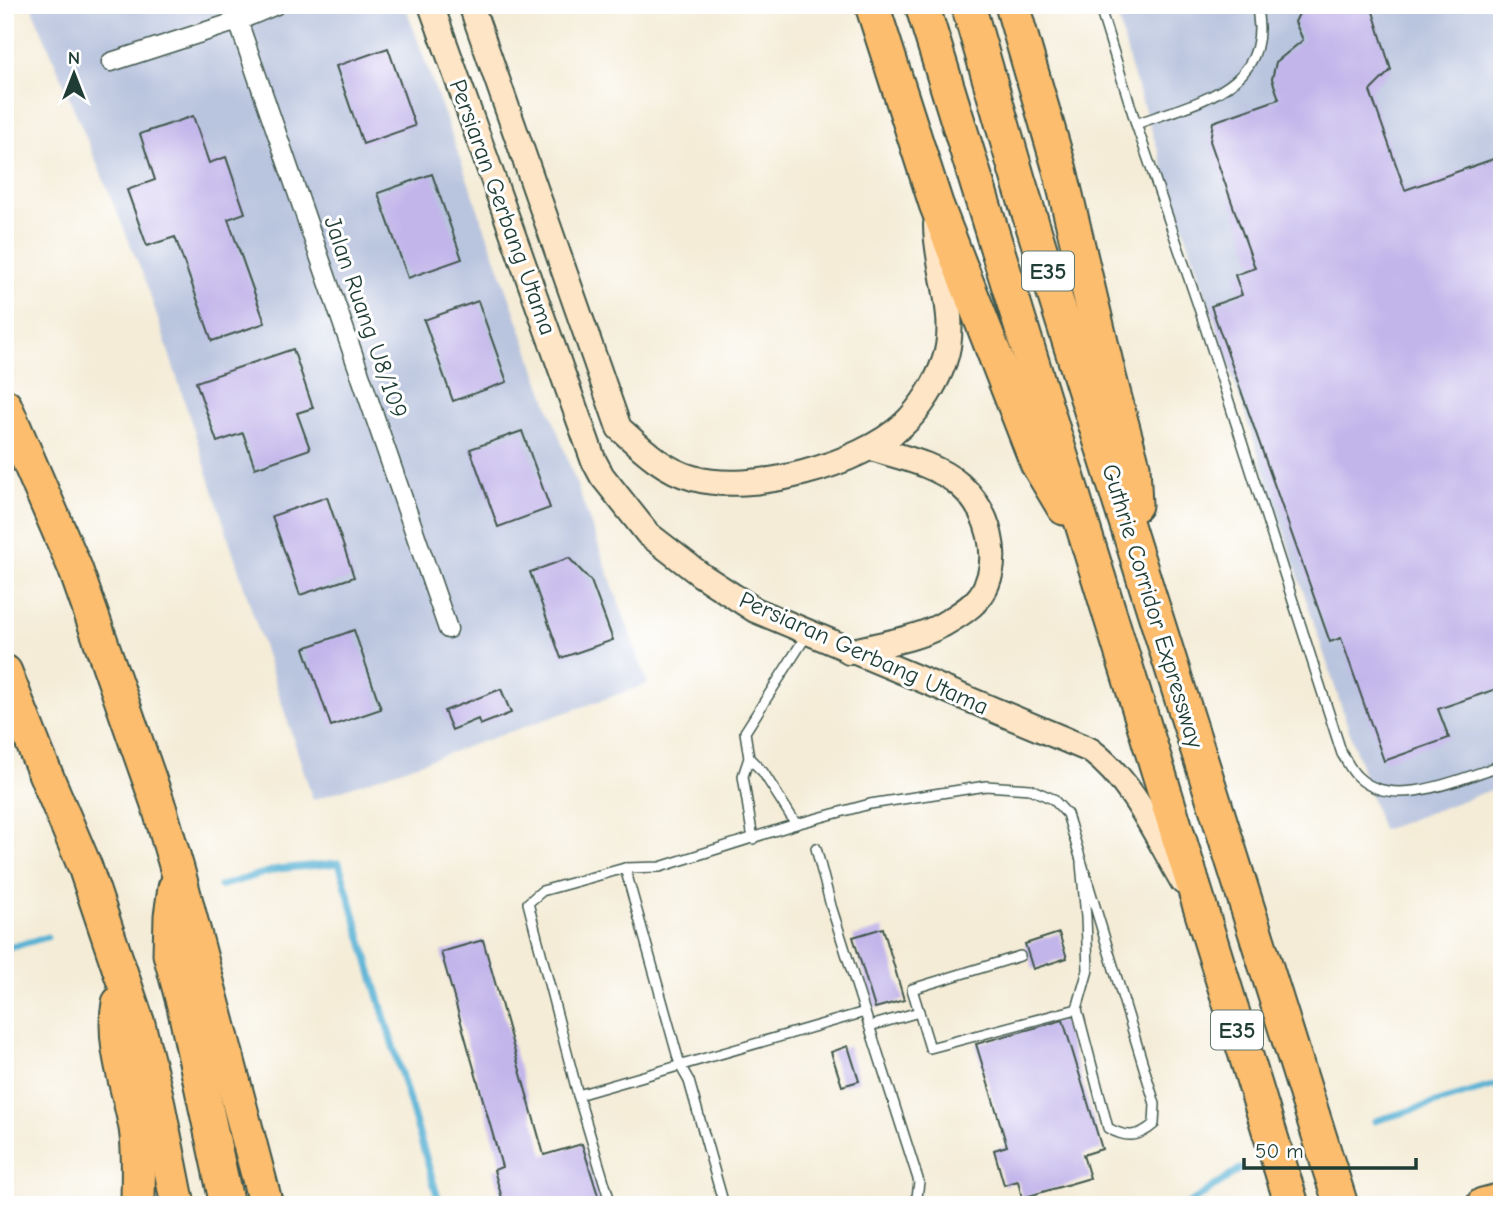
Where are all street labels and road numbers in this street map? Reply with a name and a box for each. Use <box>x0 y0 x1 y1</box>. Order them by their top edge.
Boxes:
street label: Persiaran Gerbang Utama <box>444 75 562 339</box>
street label: Jalan Ruang U8/109 <box>318 212 414 422</box>
road number: E35 <box>1022 252 1074 290</box>
street label: Guthrie Corridor Expressway <box>1096 460 1210 752</box>
street label: Persiaran Gerbang Utama <box>735 585 993 721</box>
road number: E35 <box>1211 1010 1263 1050</box>

